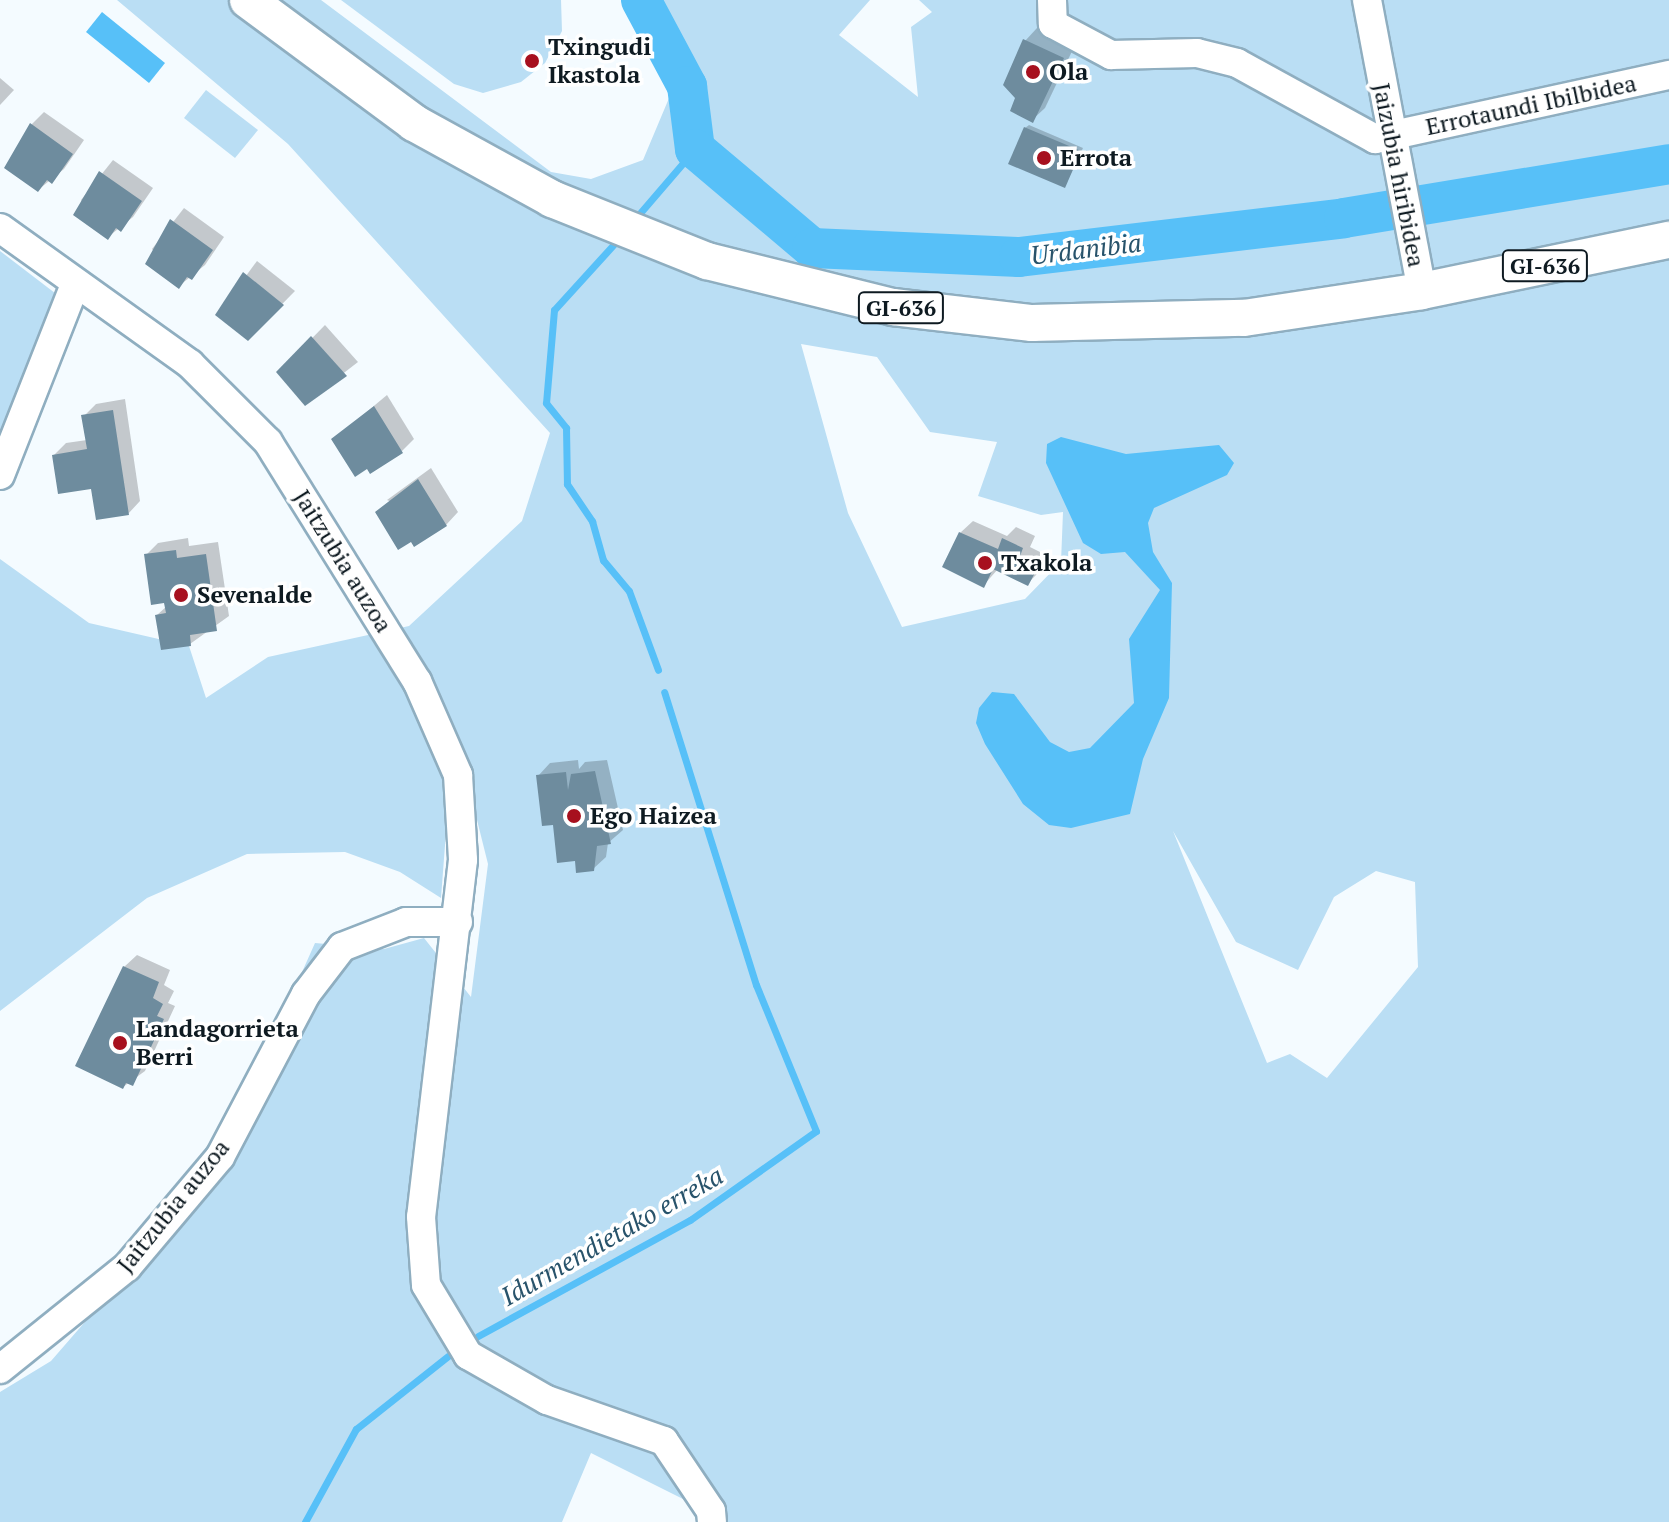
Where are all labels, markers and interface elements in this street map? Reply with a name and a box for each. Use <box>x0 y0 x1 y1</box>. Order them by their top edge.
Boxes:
place label: Txingudi Ikastola <box>548 33 651 89</box>
marker: Txingudi Ikastola <box>523 52 541 70</box>
place label: Ola <box>1049 58 1088 86</box>
marker: Ola <box>1024 63 1042 81</box>
street label: Errotaundi Ibilbidea <box>1423 69 1639 141</box>
street label: Jaizubia hiribidea <box>1367 81 1431 269</box>
place label: Errota <box>1060 144 1132 172</box>
marker: Errota <box>1035 149 1053 167</box>
water label: Urdanibia <box>1029 227 1143 271</box>
road number: GI-636 <box>1501 248 1589 284</box>
road number: GI-636 <box>857 290 945 326</box>
street label: Jaitzubia auzoa <box>288 484 398 638</box>
place label: Txakola <box>1001 549 1092 577</box>
marker: Txakola <box>976 554 994 572</box>
place label: Sevenalde <box>197 581 312 609</box>
marker: Sevenalde <box>172 586 190 604</box>
place label: Ego Haizea <box>590 802 717 830</box>
marker: Ego Haizea <box>565 807 583 825</box>
place label: Landagorrieta Berri <box>136 1015 299 1071</box>
marker: Landagorrieta Berri <box>111 1034 129 1052</box>
street label: Jaitzubia auzoa <box>111 1134 235 1278</box>
water label: Idurmendietako erreka <box>496 1160 728 1312</box>

